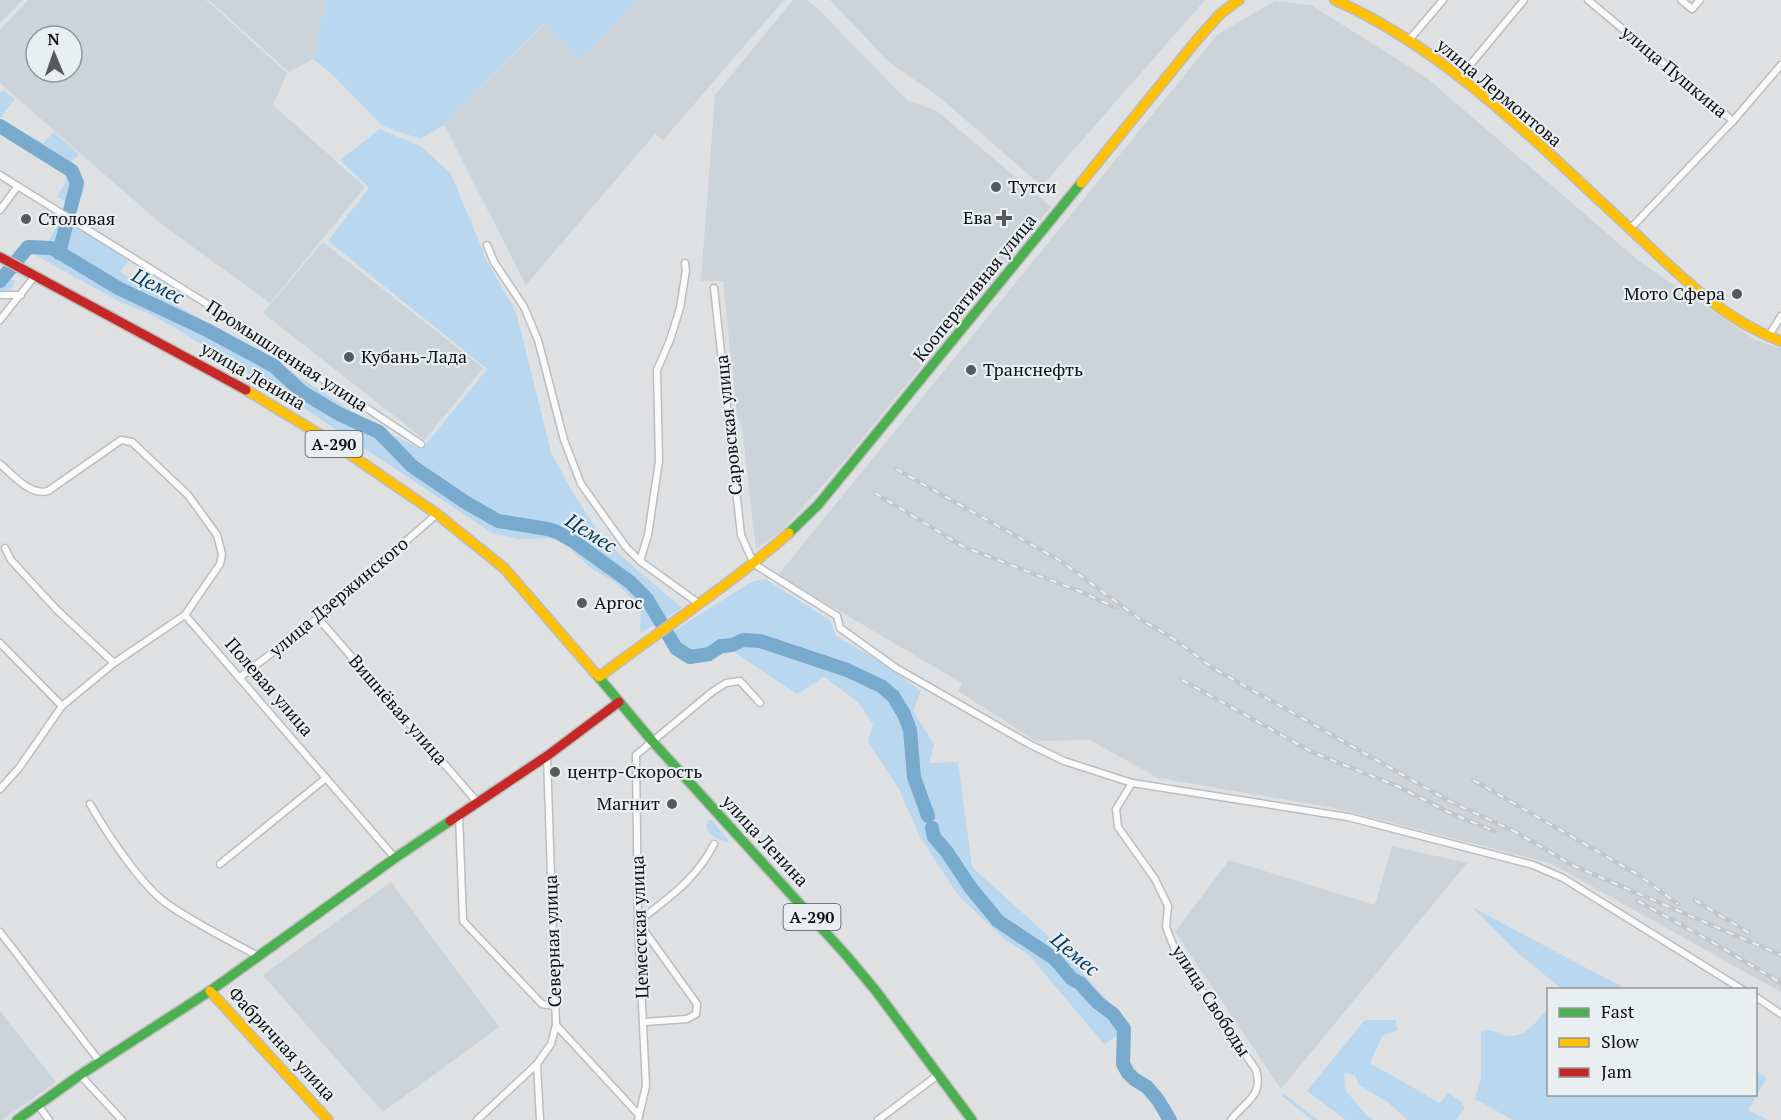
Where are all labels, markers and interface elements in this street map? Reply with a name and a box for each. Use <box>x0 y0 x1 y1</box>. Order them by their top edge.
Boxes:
street label: улица Пушкина <box>1616 19 1733 123</box>
north arrow <box>24 24 84 84</box>
text: N <box>47 28 60 50</box>
street label: улица Лермонтова <box>1431 32 1567 152</box>
place label: Тутси <box>1008 174 1057 198</box>
marker: Тутси <box>989 180 1003 194</box>
place label: Ева <box>963 205 992 229</box>
place label: Столовая <box>38 206 115 230</box>
street label: Кооперативная улица <box>907 209 1041 366</box>
marker: Ева <box>997 211 1011 225</box>
marker: Столовая <box>19 212 33 226</box>
water label: Цемес <box>127 261 189 310</box>
place label: Мото Сфера <box>1624 281 1725 305</box>
marker: Мото Сфера <box>1730 287 1744 301</box>
street label: Промышленная улица <box>202 294 373 416</box>
street label: улица Ленина <box>196 335 310 415</box>
place label: Кубань-Лада <box>361 344 467 368</box>
marker: Кубань-Лада <box>342 350 356 364</box>
street label: Саровская улица <box>709 354 747 497</box>
place label: Транснефть <box>983 357 1083 381</box>
marker: Транснефть <box>964 363 978 377</box>
road number: А-290 <box>306 431 362 457</box>
water label: Цемес <box>560 506 622 559</box>
street label: улица Дзержинского <box>263 531 413 662</box>
place label: Аргос <box>594 590 643 614</box>
marker: Аргос <box>575 596 589 610</box>
street label: Полевая улица <box>220 632 319 741</box>
street label: Вишнёвая улица <box>344 649 453 770</box>
place label: центр-Скорость <box>567 759 702 783</box>
marker: центр-Скорость <box>548 765 562 779</box>
street label: улица Ленина <box>716 789 814 891</box>
place label: Магнит <box>597 791 660 815</box>
marker: Магнит <box>665 797 679 811</box>
street label: Цемесская улица <box>625 855 653 999</box>
street label: Северная улица <box>538 874 566 1008</box>
road number: А-290 <box>784 904 840 930</box>
water label: Цемес <box>1045 925 1106 982</box>
street label: улица Свободы <box>1166 939 1257 1061</box>
street label: Фабричная улица <box>224 981 342 1106</box>
legend <box>1547 988 1757 1096</box>
text: Fast <box>1601 999 1635 1023</box>
text: Slow <box>1601 1029 1640 1053</box>
text: Jam <box>1601 1059 1632 1083</box>

